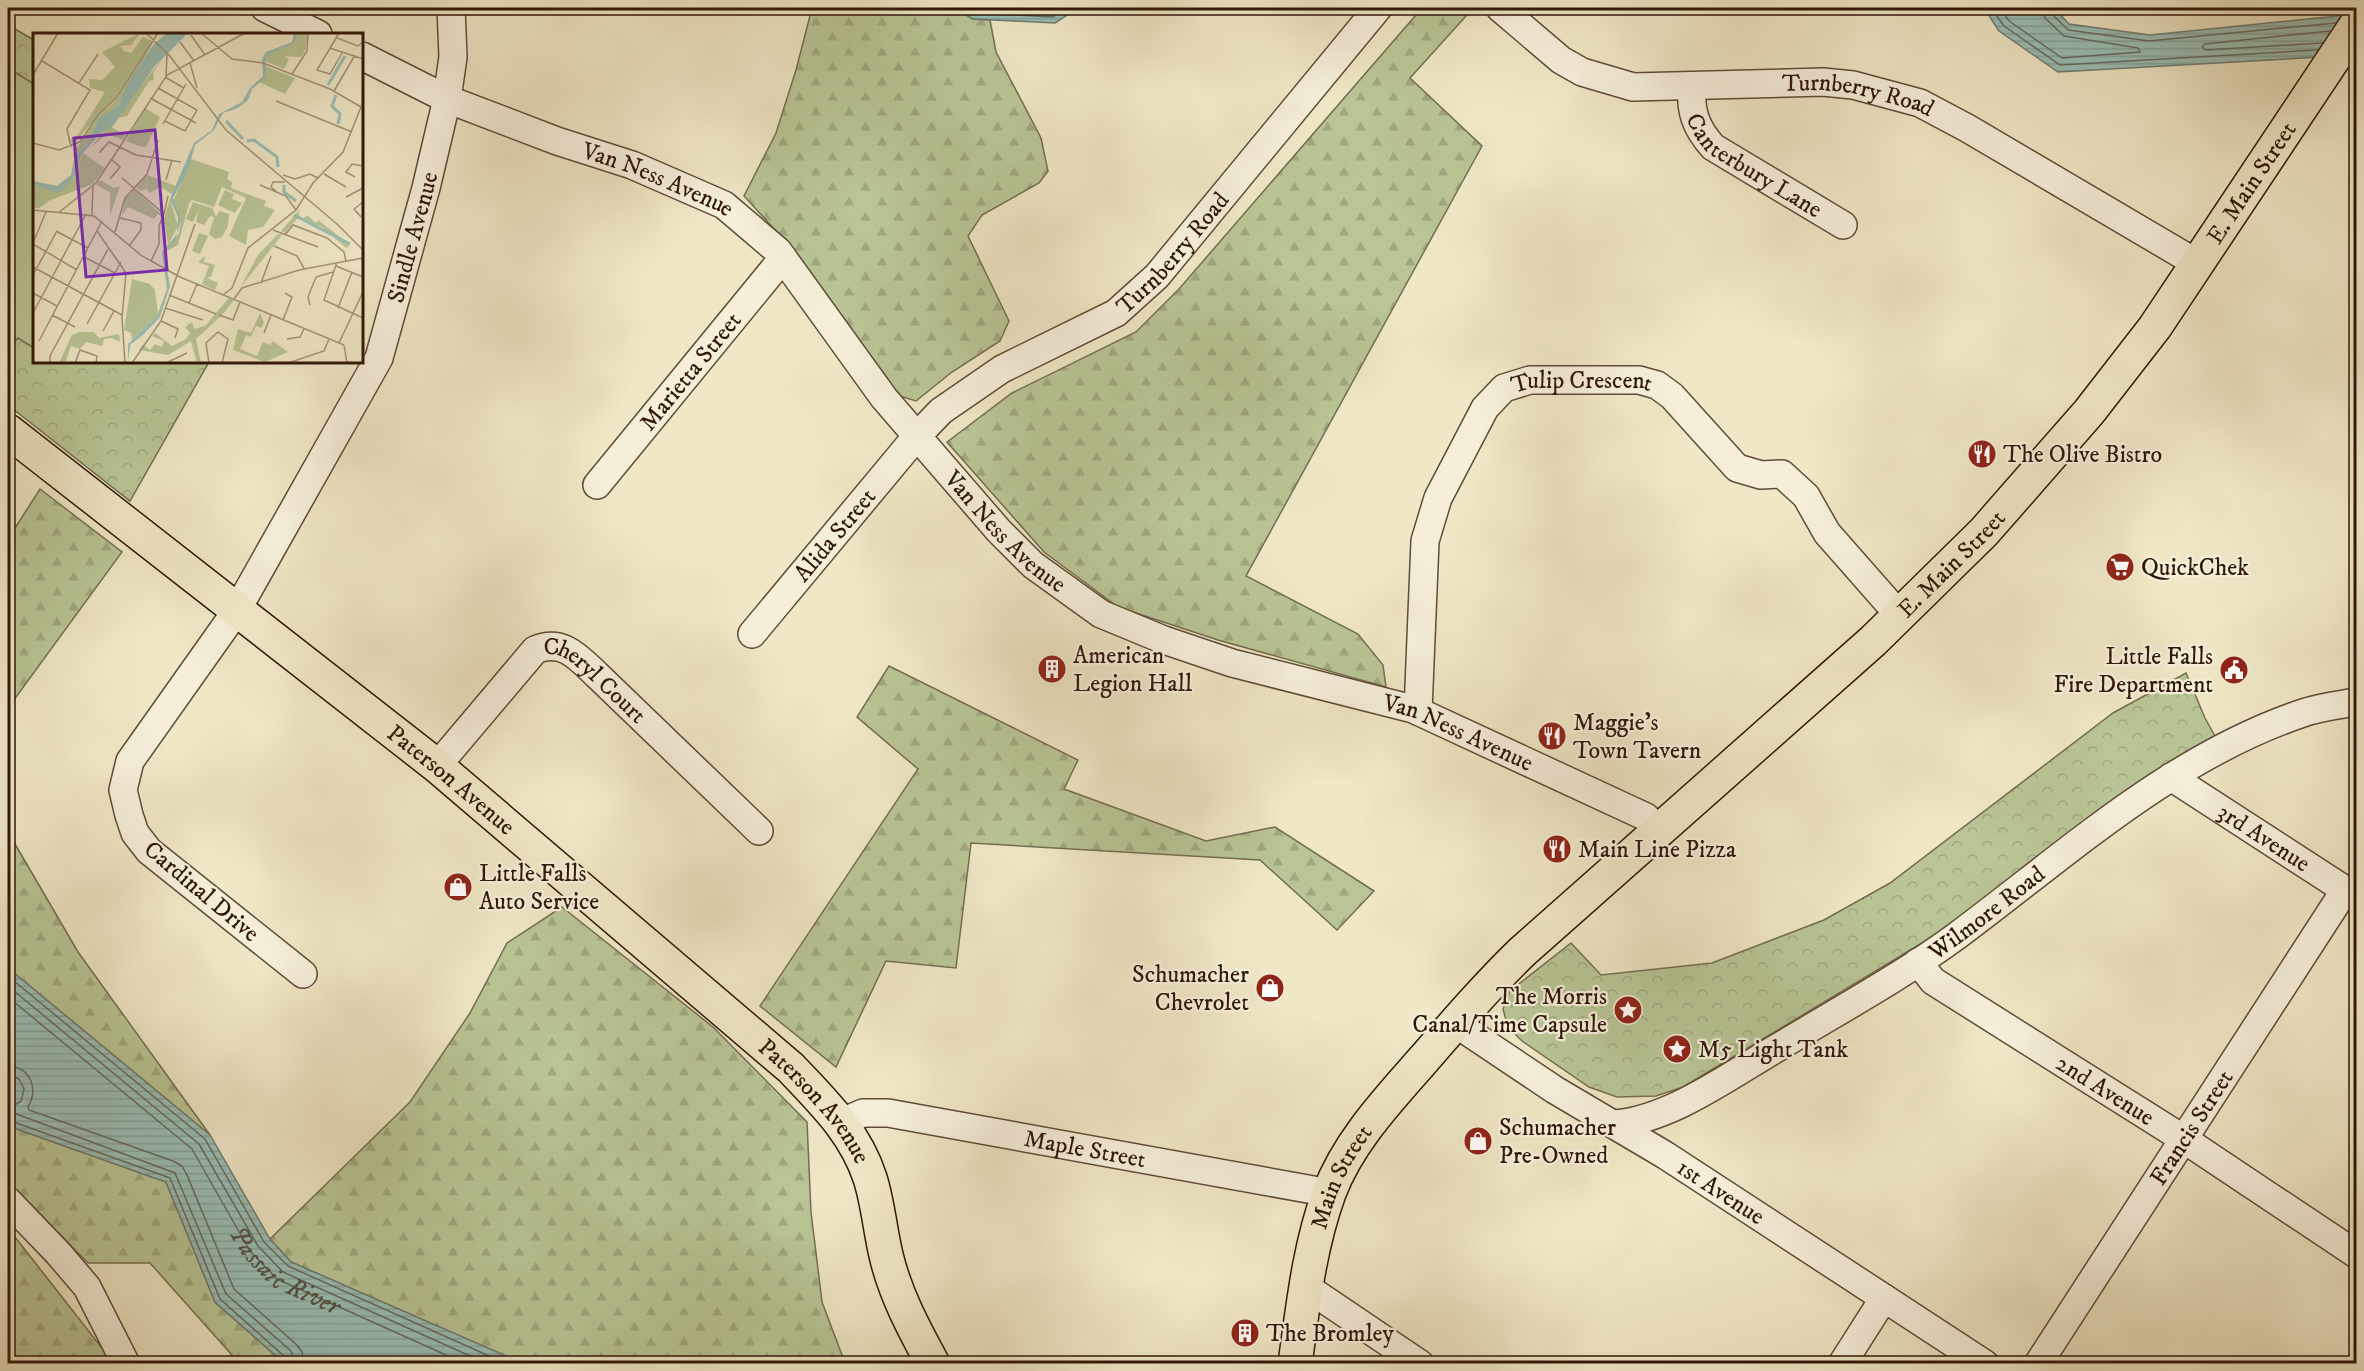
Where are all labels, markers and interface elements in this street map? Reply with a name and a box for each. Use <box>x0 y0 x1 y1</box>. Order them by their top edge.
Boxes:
inset map <box>33 33 363 363</box>
street label: Turnberry Road <box>1782 68 1939 124</box>
street label: Canterbury Lane <box>1679 109 1827 225</box>
street label: E. Main Street <box>2200 116 2304 250</box>
street label: Van Ness Avenue <box>577 136 740 223</box>
street label: Sindle Avenue <box>381 169 445 306</box>
street label: Turnberry Road <box>1110 186 1236 321</box>
street label: Marietta Street <box>633 306 749 437</box>
street label: Tulip Crescent <box>1507 366 1656 401</box>
restaurant icon: The Olive Bistro <box>1966 438 1998 470</box>
place label: The Olive Bistro <box>2003 440 2162 470</box>
street label: Van Ness Avenue <box>937 464 1072 600</box>
street label: Alida Street <box>788 482 883 588</box>
street label: E. Main Street <box>1891 504 2013 625</box>
supermarket icon: QuickChek <box>2104 551 2136 583</box>
place label: QuickChek <box>2141 553 2249 583</box>
street label: Cheryl Court <box>543 632 653 731</box>
place label: American Legion Hall <box>1073 641 1193 699</box>
place label: Little Falls Fire Department <box>2053 642 2213 700</box>
building icon: American Legion Hall <box>1036 653 1068 685</box>
public building icon: Little Falls Fire Department <box>2218 654 2250 686</box>
street label: Van Ness Avenue <box>1379 688 1538 779</box>
place label: Maggie's Town Tavern <box>1573 708 1702 766</box>
street label: Paterson Avenue <box>381 719 521 842</box>
restaurant icon: Maggie's Town Tavern <box>1536 720 1568 752</box>
street label: 3rd Avenue <box>2212 797 2315 879</box>
restaurant icon: Main Line Pizza <box>1541 833 1573 865</box>
street label: Cardinal Drive <box>137 835 265 949</box>
place label: Main Line Pizza <box>1578 835 1737 865</box>
place label: Little Falls Auto Service <box>479 859 599 917</box>
street label: Wilmore Road <box>1922 860 2051 968</box>
shop icon: Little Falls Auto Service <box>442 871 474 903</box>
place label: Schumacher Chevrolet <box>1132 960 1249 1018</box>
shop icon: Schumacher Chevrolet <box>1254 972 1286 1004</box>
place label: The Morris Canal/Time Capsule <box>1412 982 1607 1040</box>
place icon: The Morris Canal/Time Capsule <box>1612 994 1644 1026</box>
street label: Paterson Avenue <box>751 1033 876 1168</box>
place icon: M5 Light Tank <box>1661 1033 1693 1065</box>
place label: M5 Light Tank <box>1698 1035 1848 1065</box>
street label: 2nd Avenue <box>2050 1048 2160 1133</box>
street label: Francis Street <box>2144 1064 2241 1191</box>
place label: Schumacher Pre-Owned <box>1499 1113 1616 1171</box>
street label: Main Street <box>1304 1119 1379 1233</box>
street label: Maple Street <box>1022 1124 1148 1175</box>
shop icon: Schumacher Pre-Owned <box>1462 1125 1494 1157</box>
street label: 1st Avenue <box>1671 1153 1770 1232</box>
water label: Passaic River <box>221 1220 347 1324</box>
building icon: The Bromley <box>1229 1317 1261 1349</box>
place label: The Bromley <box>1266 1319 1395 1349</box>

